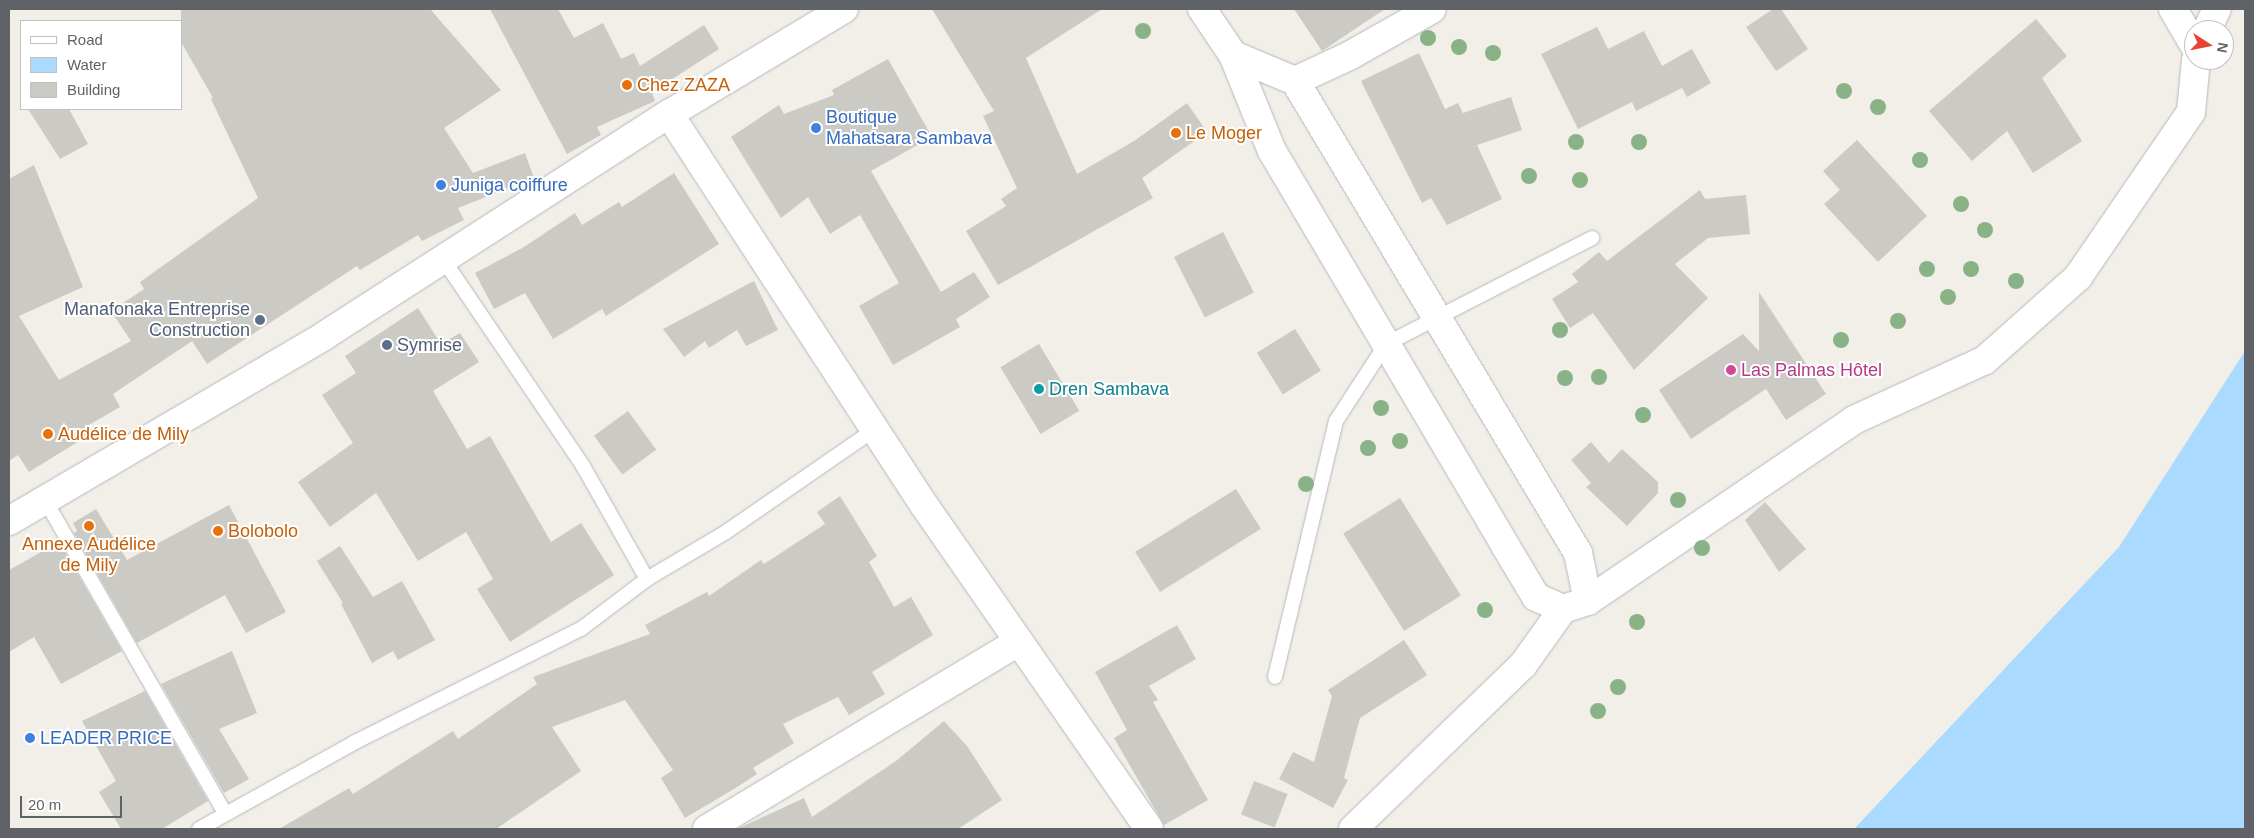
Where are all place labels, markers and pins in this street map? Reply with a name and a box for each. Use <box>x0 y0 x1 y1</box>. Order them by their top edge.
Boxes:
place label: Chez ZAZA <box>637 74 730 96</box>
marker: Chez ZAZA <box>621 79 633 91</box>
place label: Boutique Mahatsara Sambava <box>826 107 992 150</box>
marker: Boutique Mahatsara Sambava <box>810 122 822 134</box>
place label: Le Moger <box>1186 122 1262 144</box>
marker: Le Moger <box>1170 127 1182 139</box>
place label: Juniga coiffure <box>451 174 568 196</box>
marker: Juniga coiffure <box>435 179 447 191</box>
place label: Manafonaka Entreprise Construction <box>64 299 250 342</box>
marker: Manafonaka Entreprise Construction <box>254 314 266 326</box>
place label: Symrise <box>397 334 462 356</box>
marker: Symrise <box>381 339 393 351</box>
place label: Las Palmas Hôtel <box>1741 359 1882 381</box>
marker: Las Palmas Hôtel <box>1725 364 1737 376</box>
place label: Dren Sambava <box>1049 378 1169 400</box>
marker: Dren Sambava <box>1033 383 1045 395</box>
place label: Audélice de Mily <box>58 423 189 445</box>
marker: Audélice de Mily <box>42 428 54 440</box>
marker: Annexe Audélice de Mily <box>83 520 95 532</box>
place label: Bolobolo <box>228 520 298 542</box>
marker: Bolobolo <box>212 525 224 537</box>
place label: Annexe Audélice de Mily <box>21 534 157 576</box>
place label: LEADER PRICE <box>40 727 172 749</box>
marker: LEADER PRICE <box>24 732 36 744</box>

